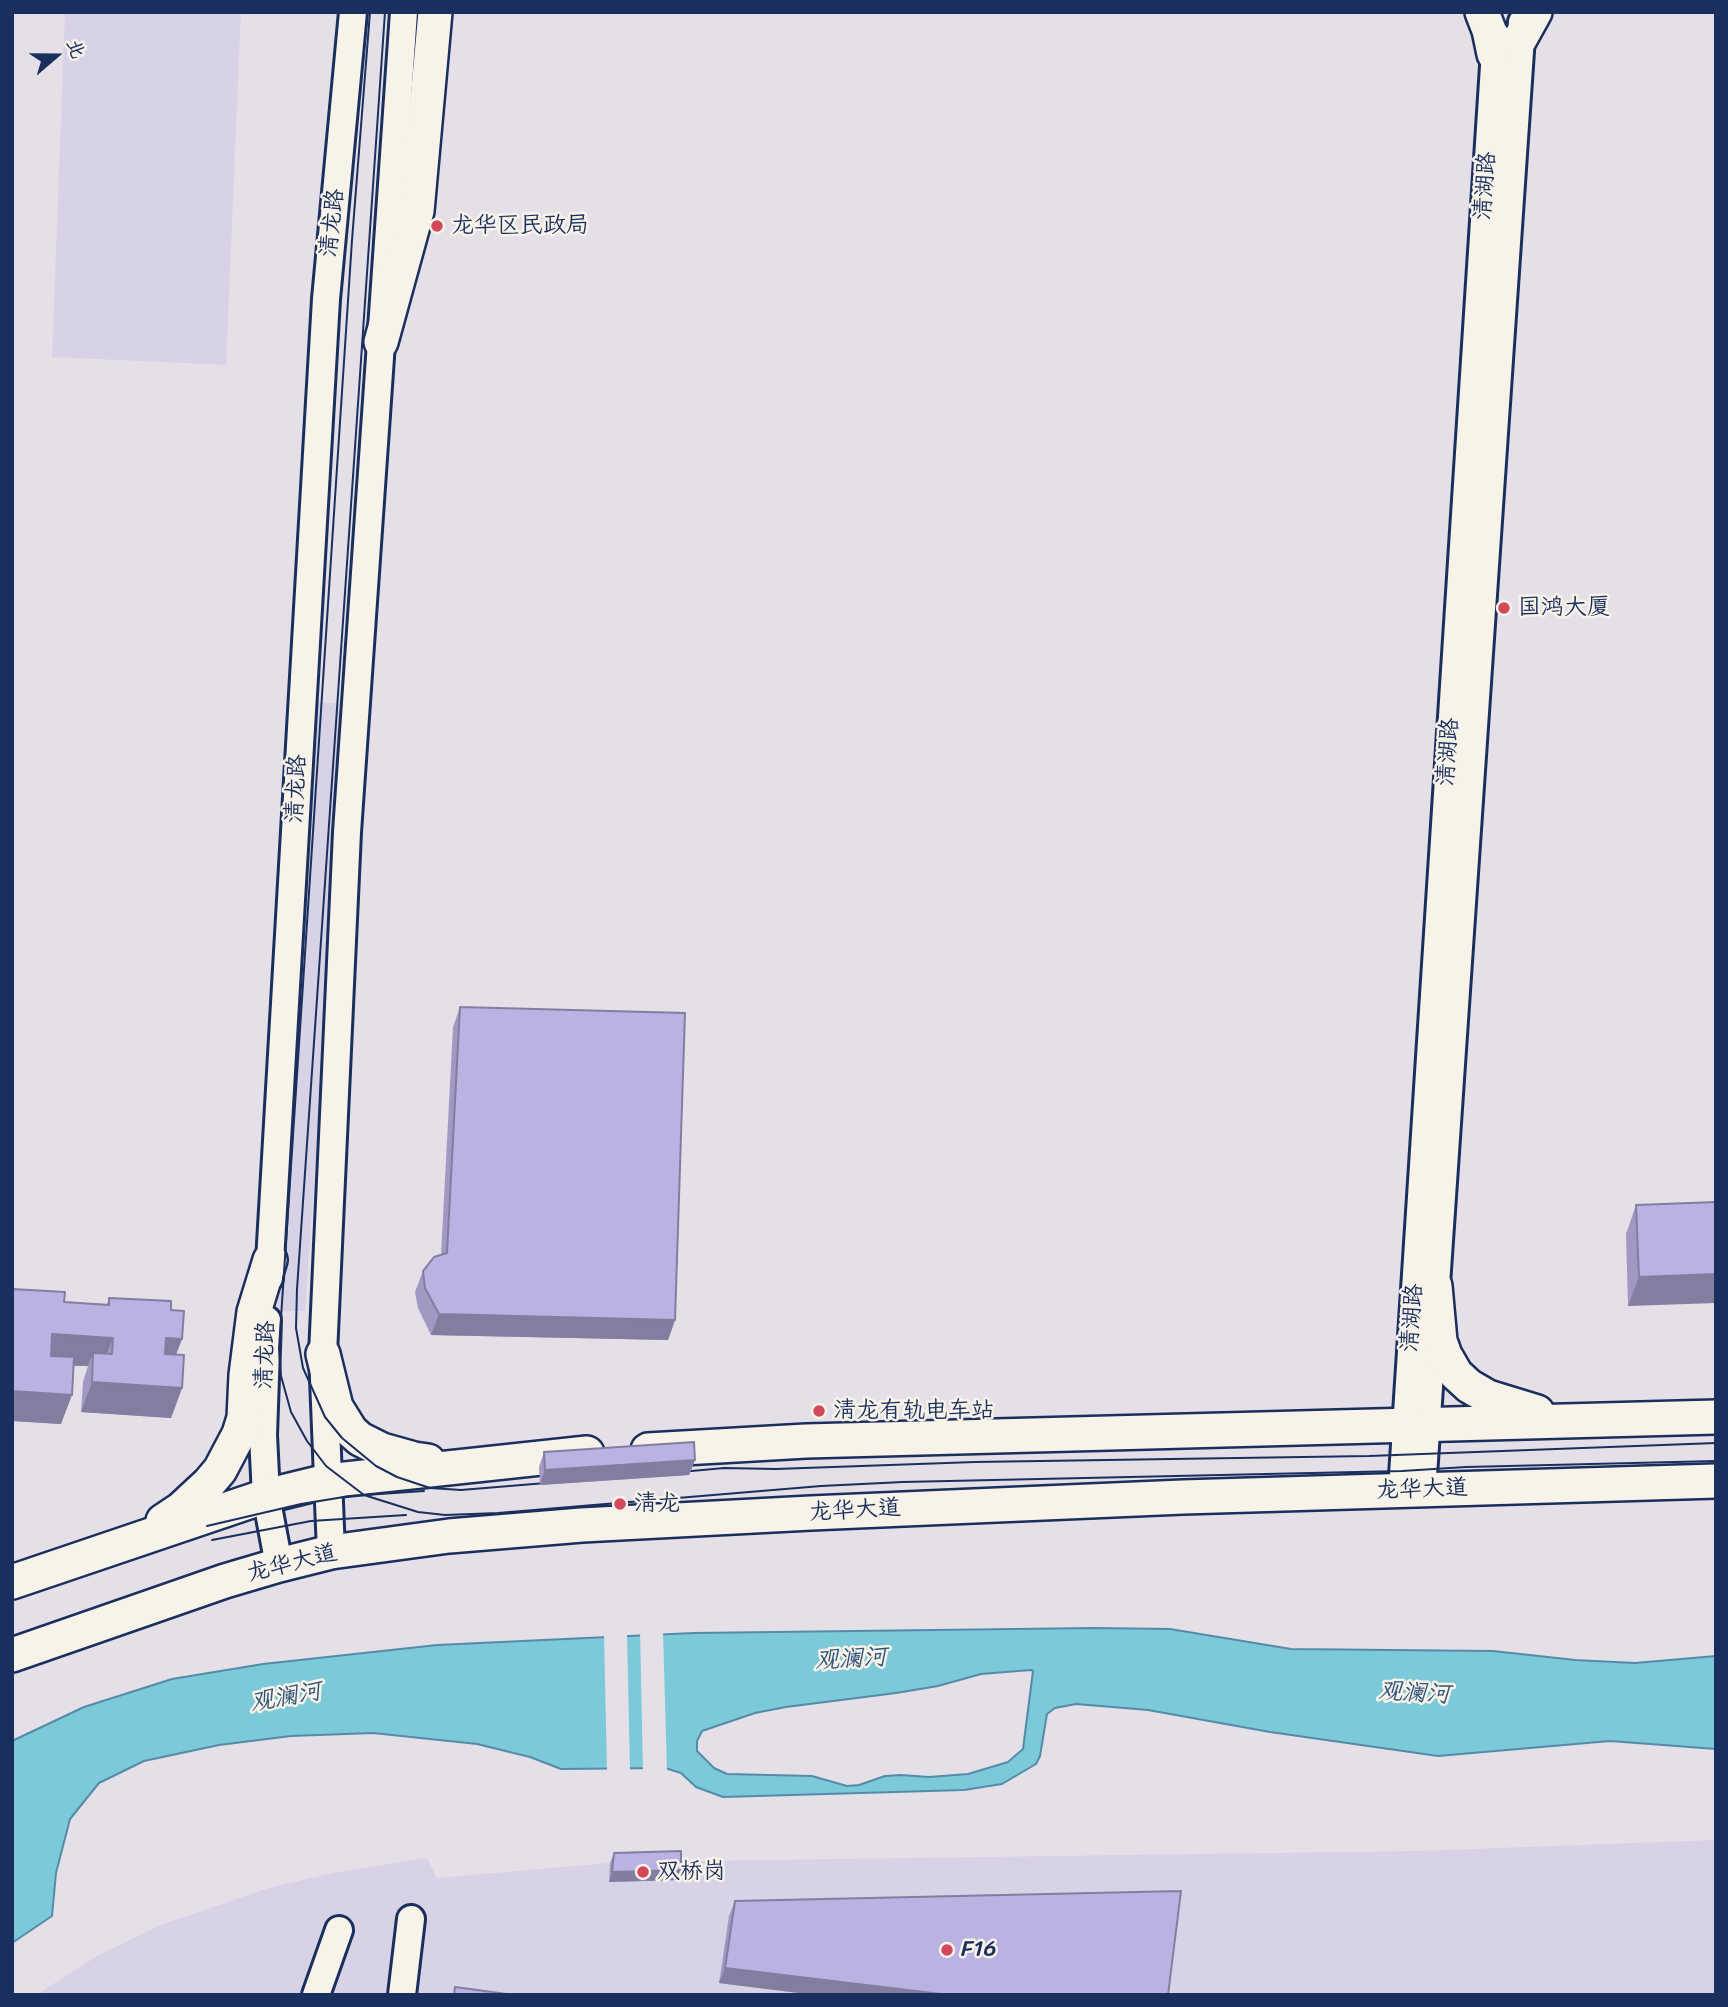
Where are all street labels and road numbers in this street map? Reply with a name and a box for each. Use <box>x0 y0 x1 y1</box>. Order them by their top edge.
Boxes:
street label: 清湖路 <box>1470 151 1502 221</box>
street label: 清龙路 <box>316 187 350 259</box>
street label: 清湖路 <box>1433 717 1465 787</box>
street label: 清龙路 <box>281 754 313 824</box>
street label: 清湖路 <box>1397 1283 1429 1353</box>
street label: 清龙路 <box>251 1320 281 1390</box>
street label: 龙华大道 <box>1376 1475 1468 1505</box>
street label: 龙华大道 <box>808 1495 902 1527</box>
street label: 龙华大道 <box>244 1539 340 1589</box>

